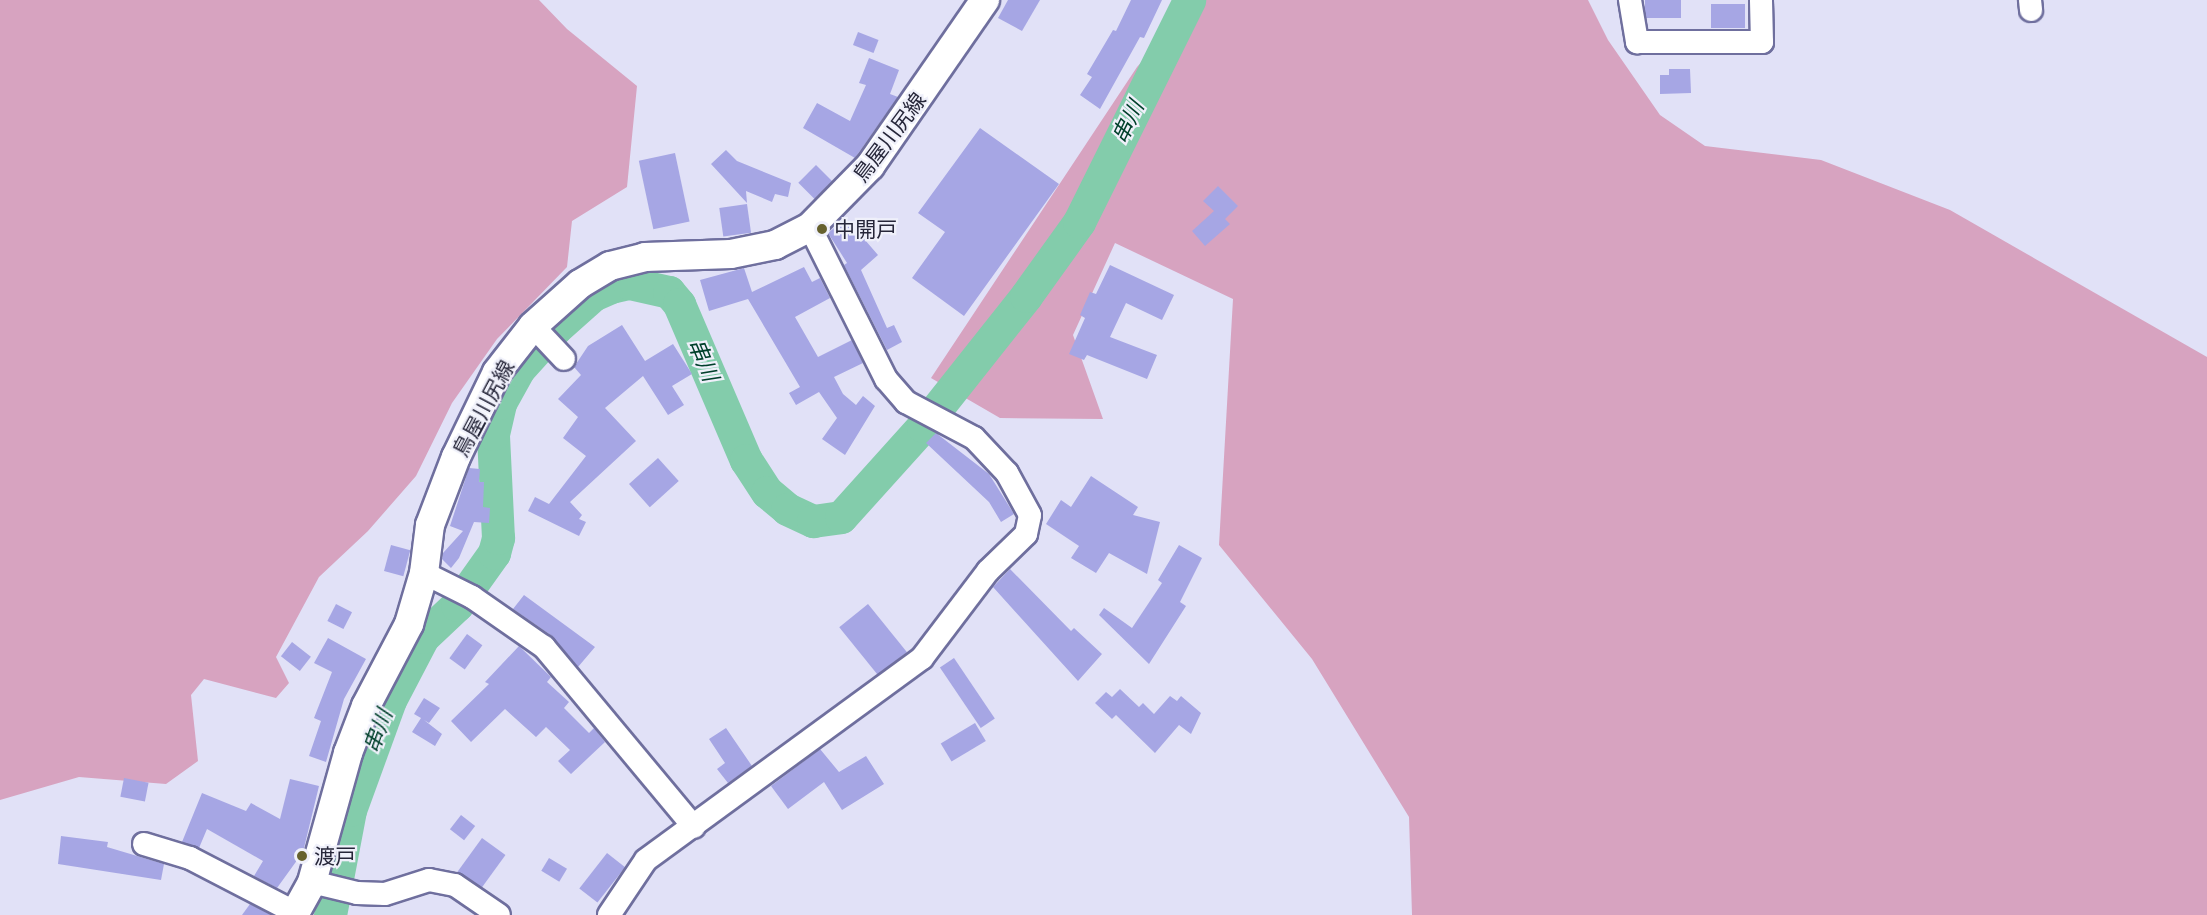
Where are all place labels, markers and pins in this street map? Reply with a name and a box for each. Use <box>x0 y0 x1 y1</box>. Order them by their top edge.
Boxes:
place label: 中開戸 <box>834 216 897 242</box>
marker: 中開戸 <box>815 222 829 236</box>
place label: 渡戸 <box>314 843 356 869</box>
marker: 渡戸 <box>295 849 309 863</box>

